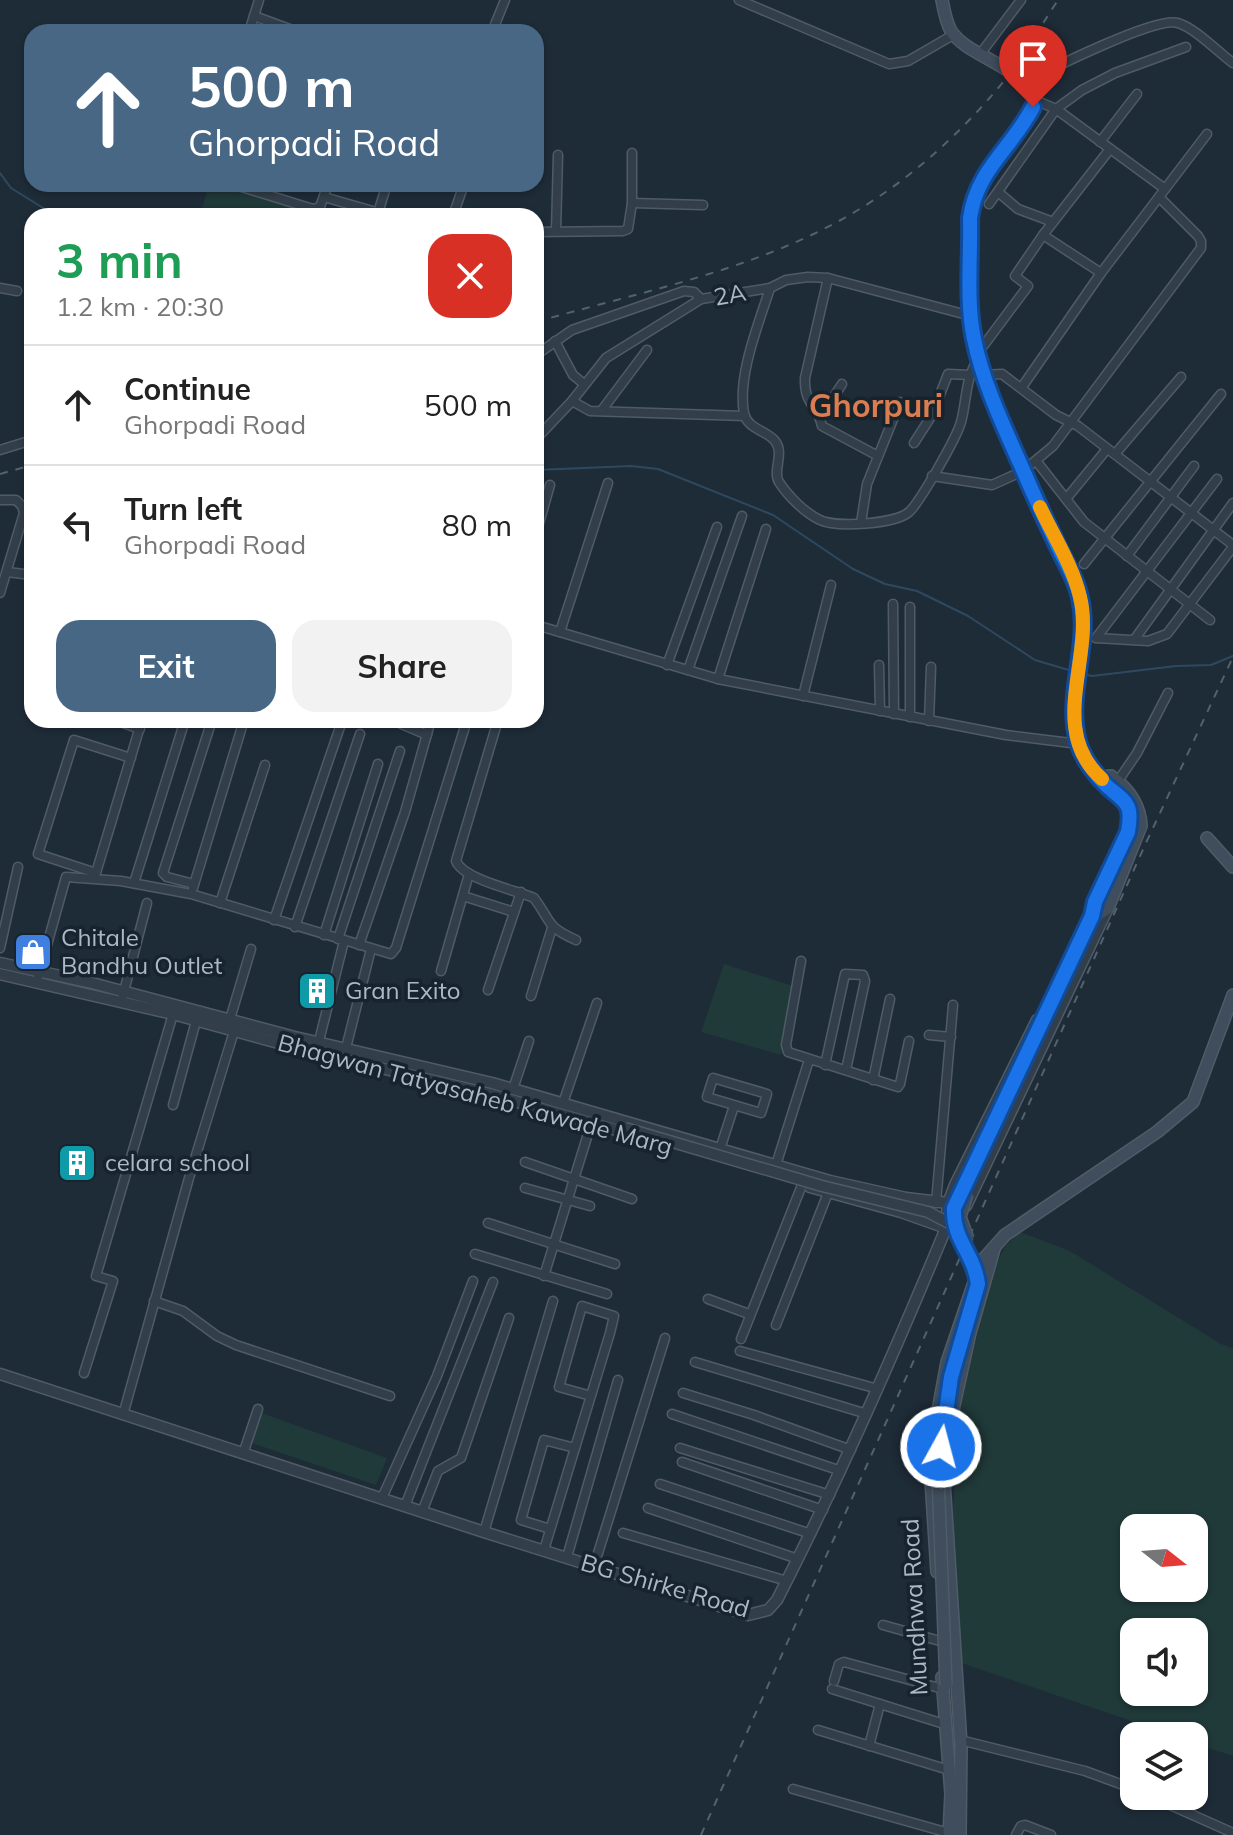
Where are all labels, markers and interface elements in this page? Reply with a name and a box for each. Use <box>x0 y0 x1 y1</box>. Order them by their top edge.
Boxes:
pin <box>999 25 1067 107</box>
icon: arrive <box>1011 37 1055 81</box>
text: 500 m <box>188 51 355 121</box>
icon: ahead <box>56 56 160 160</box>
text: Ghorpadi Road <box>188 120 440 165</box>
text: 3 min <box>56 230 183 290</box>
button: close <box>428 234 512 318</box>
street label: 2A <box>711 276 749 312</box>
text: 1.2 km · 20:30 <box>56 290 224 323</box>
text: Continue <box>124 370 251 408</box>
icon: ahead <box>56 383 100 427</box>
district label: Ghorpuri <box>809 385 943 425</box>
text: 500 m <box>424 386 512 424</box>
text: Ghorpadi Road <box>124 408 306 441</box>
text: Turn left <box>124 490 242 528</box>
icon: left <box>56 503 100 547</box>
text: 80 m <box>442 506 512 544</box>
text: Ghorpadi Road <box>124 528 306 561</box>
button: Exit <box>56 620 276 712</box>
button: Share <box>292 620 512 712</box>
place label: Chitale Bandhu Outlet <box>61 922 222 980</box>
shop icon: Chitale Bandhu Outlet <box>12 931 54 973</box>
building icon: Gran Exito <box>296 970 338 1012</box>
place label: Gran Exito <box>345 975 461 1005</box>
street label: Bhagwan Tatyasaheb Kawade Marg <box>275 1027 676 1161</box>
building icon: celara school <box>56 1142 98 1184</box>
place label: celara school <box>105 1147 250 1177</box>
position arrow <box>899 1405 983 1489</box>
north arrow <box>1120 1514 1208 1602</box>
map controls <box>1120 1514 1208 1810</box>
street label: Mundhwa Road <box>894 1518 934 1696</box>
street label: BG Shirke Road <box>578 1547 753 1623</box>
button: sound <box>1120 1618 1208 1706</box>
button: layers <box>1120 1722 1208 1810</box>

